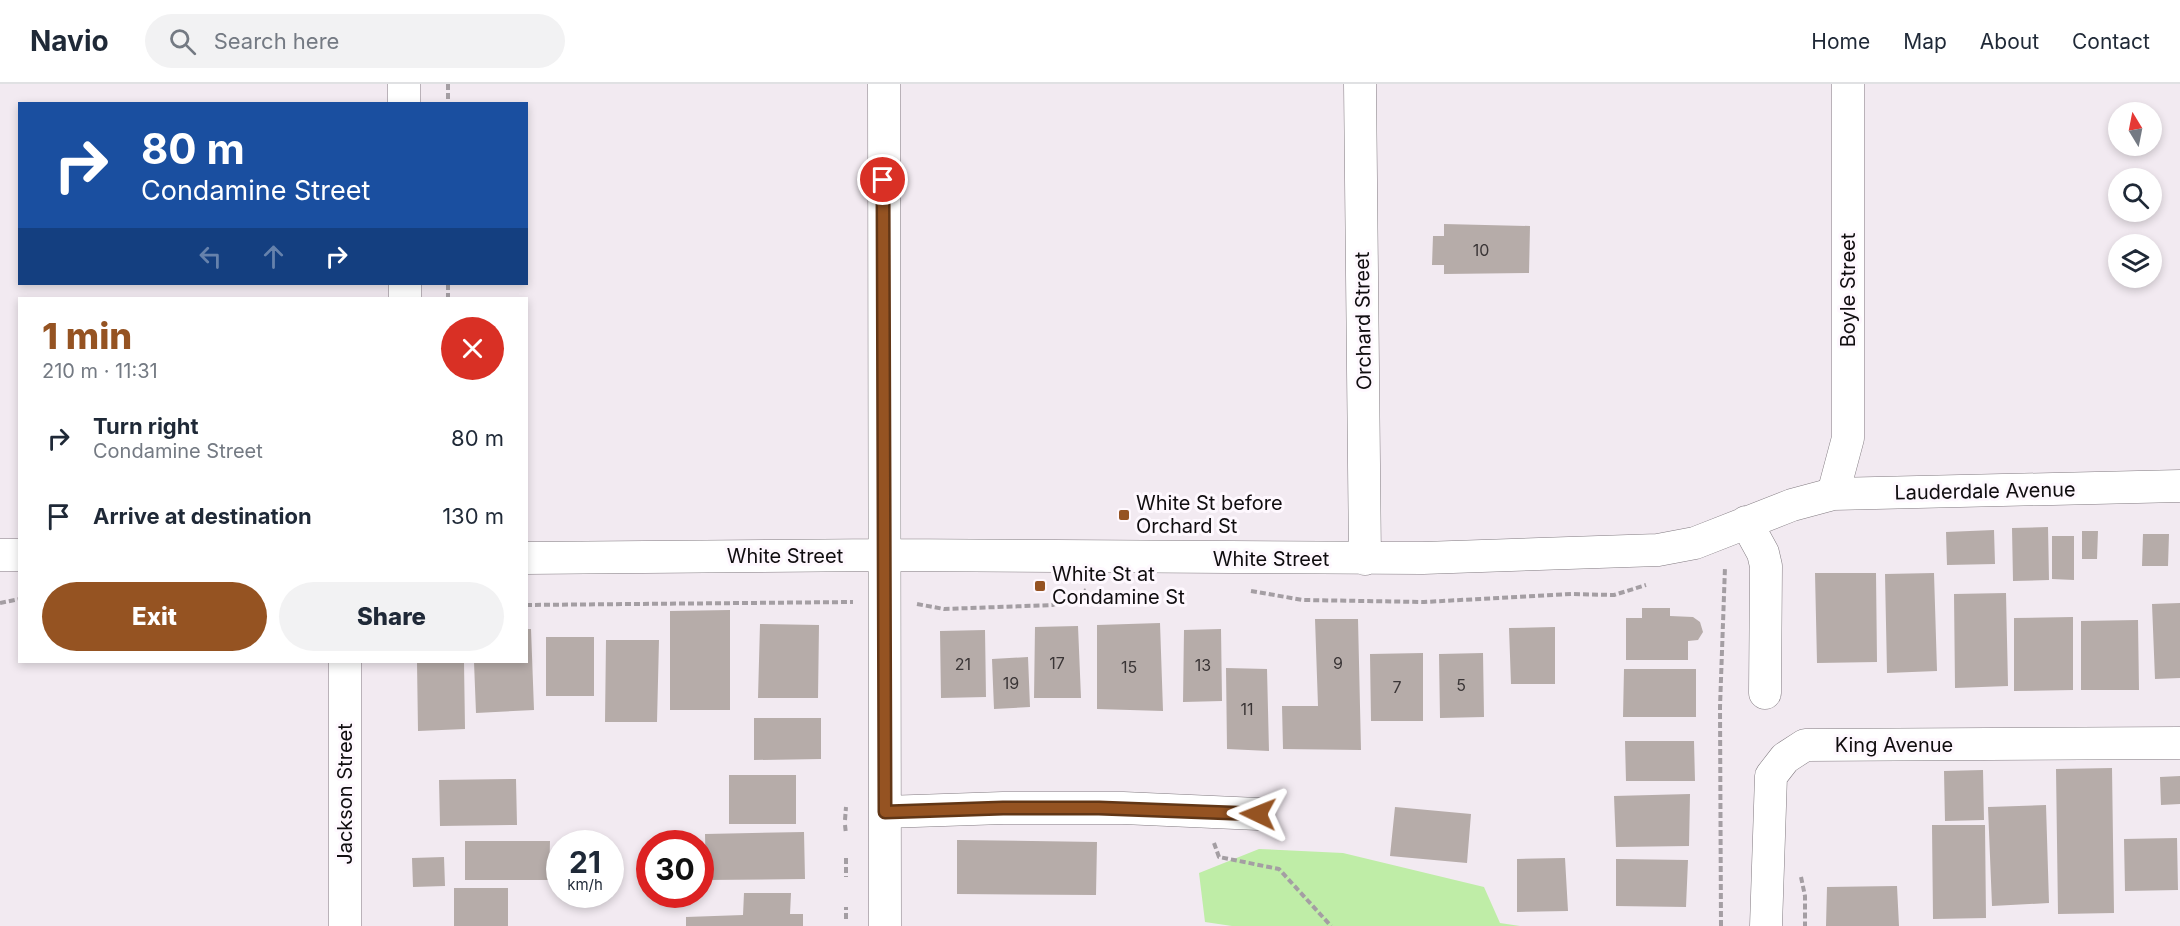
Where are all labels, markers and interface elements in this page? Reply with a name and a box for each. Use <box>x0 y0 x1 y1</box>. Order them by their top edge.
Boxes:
search box <box>145 14 565 68</box>
text: Navio <box>30 24 109 58</box>
icon: search <box>166 25 199 58</box>
text: Search here <box>214 28 339 54</box>
text: Home <box>1811 29 1870 54</box>
text: Map <box>1903 29 1947 54</box>
text: About <box>1980 29 2039 54</box>
text: Contact <box>2072 29 2150 54</box>
north arrow <box>2108 102 2162 156</box>
map controls <box>2108 102 2162 288</box>
text: 80 m <box>141 123 245 174</box>
icon: right <box>42 126 120 204</box>
pin <box>857 154 908 205</box>
icon: arrive <box>866 163 899 196</box>
button: search <box>2108 168 2162 222</box>
text: Condamine Street <box>141 174 370 207</box>
street label: Boyle Street <box>1836 232 1860 347</box>
button: layers <box>2108 234 2162 288</box>
icon: left <box>194 240 227 273</box>
icon: ahead <box>257 240 290 273</box>
icon: right <box>320 240 353 273</box>
house number: 10 <box>1473 240 1489 260</box>
street label: Orchard Street <box>1350 251 1376 390</box>
text: 1 min <box>42 314 132 358</box>
button: close <box>441 317 504 380</box>
text: 210 m · 11:31 <box>42 359 158 383</box>
text: Turn right <box>93 413 199 439</box>
icon: right <box>42 422 75 455</box>
text: 80 m <box>451 425 504 451</box>
text: Condamine Street <box>93 439 263 463</box>
street label: Lauderdale Avenue <box>1894 477 2076 505</box>
place label: White St before Orchard St <box>1136 491 1283 538</box>
icon: arrive <box>42 500 75 533</box>
text: Arrive at destination <box>93 503 312 529</box>
text: 130 m <box>442 503 504 529</box>
marker: White St before Orchard St <box>1117 508 1131 522</box>
street label: White Street <box>727 544 844 568</box>
street label: White Street <box>1213 547 1330 571</box>
place label: White St at Condamine St <box>1052 562 1185 609</box>
marker: White St at Condamine St <box>1033 579 1047 593</box>
button: Exit <box>42 582 267 651</box>
button: Share <box>279 582 504 651</box>
house number: 17 <box>1049 653 1065 673</box>
house number: 9 <box>1333 653 1343 673</box>
house number: 21 <box>955 654 971 674</box>
house number: 13 <box>1195 655 1211 675</box>
house number: 15 <box>1121 657 1137 677</box>
house number: 19 <box>1003 673 1019 693</box>
house number: 5 <box>1456 675 1466 695</box>
house number: 7 <box>1392 677 1402 697</box>
house number: 11 <box>1240 699 1254 719</box>
street label: Jackson Street <box>333 723 357 865</box>
street label: King Avenue <box>1835 733 1953 757</box>
position arrow <box>1226 782 1290 846</box>
speed limit sign: 30 <box>636 830 714 908</box>
text: 21 <box>569 844 601 880</box>
text: km/h <box>567 875 603 894</box>

